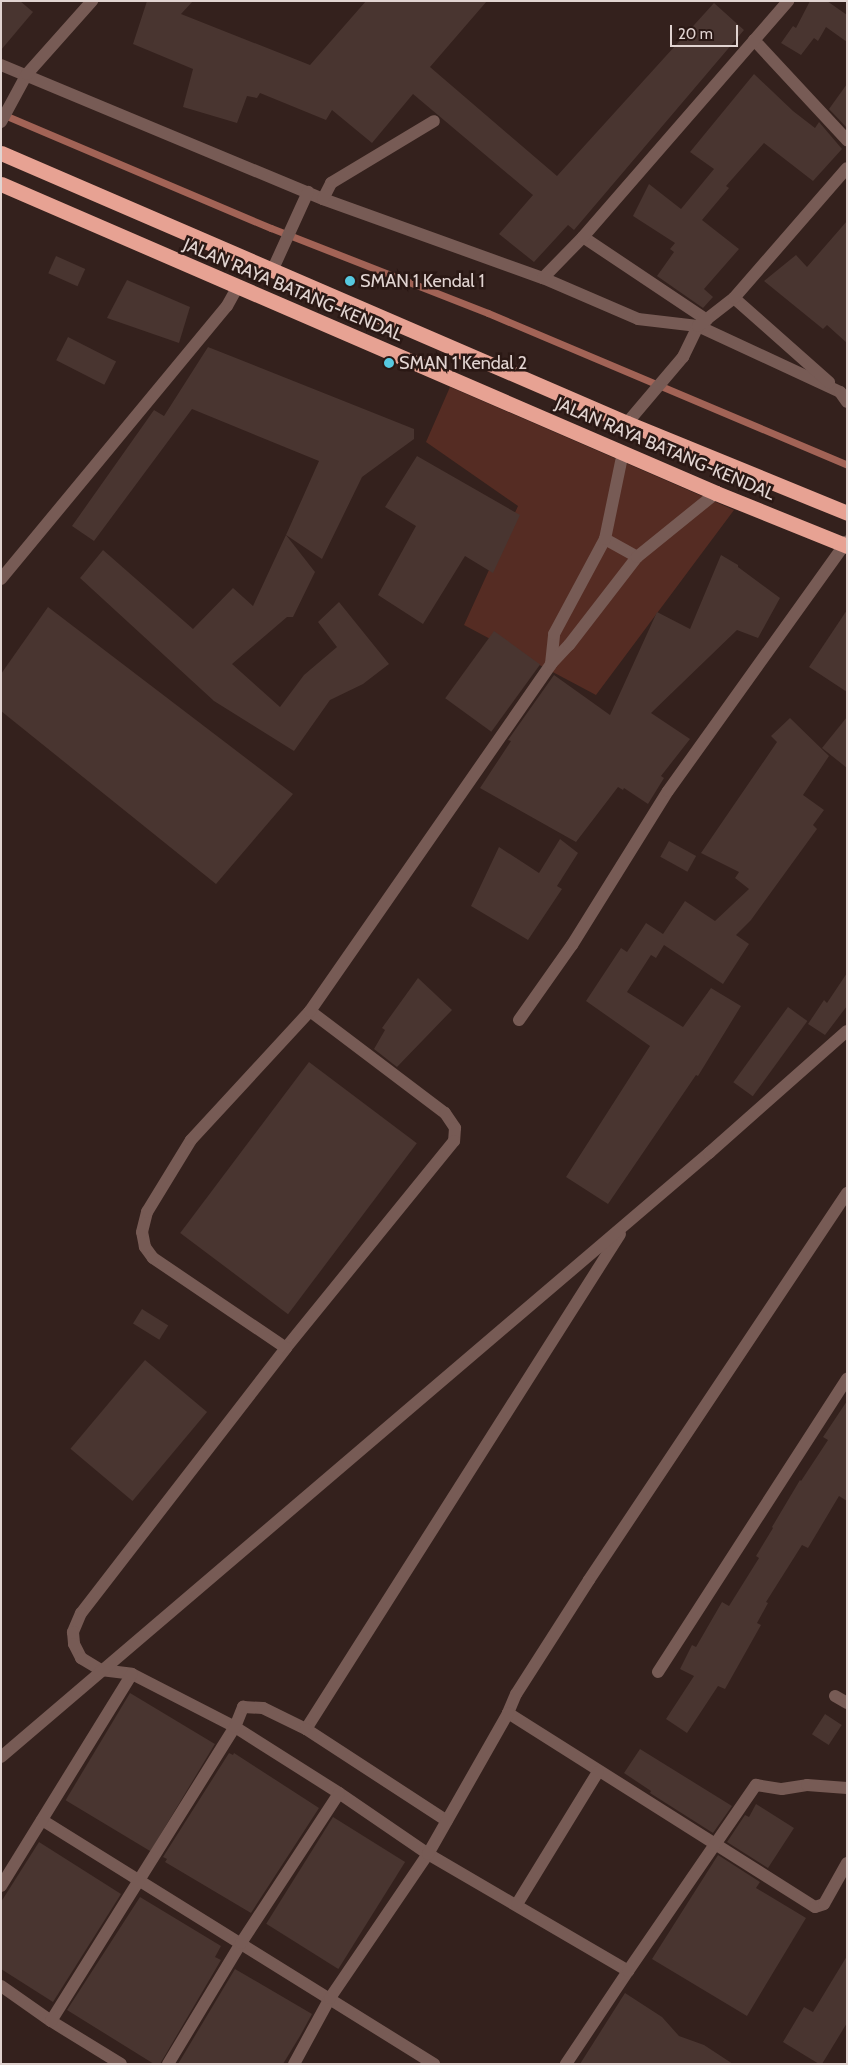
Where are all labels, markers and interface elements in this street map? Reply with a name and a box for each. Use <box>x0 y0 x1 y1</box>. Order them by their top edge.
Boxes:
scale bar <box>673 15 740 47</box>
text: 20 m <box>678 25 713 43</box>
street label: JALAN RAYA BATANG-KENDAL <box>180 234 406 346</box>
place label: SMAN 1 Kendal 1 <box>360 270 485 292</box>
marker: SMAN 1 Kendal 1 <box>344 275 356 287</box>
place label: SMAN 1 Kendal 2 <box>399 352 527 374</box>
marker: SMAN 1 Kendal 2 <box>383 357 395 369</box>
street label: JALAN RAYA BATANG-KENDAL <box>552 393 778 505</box>

